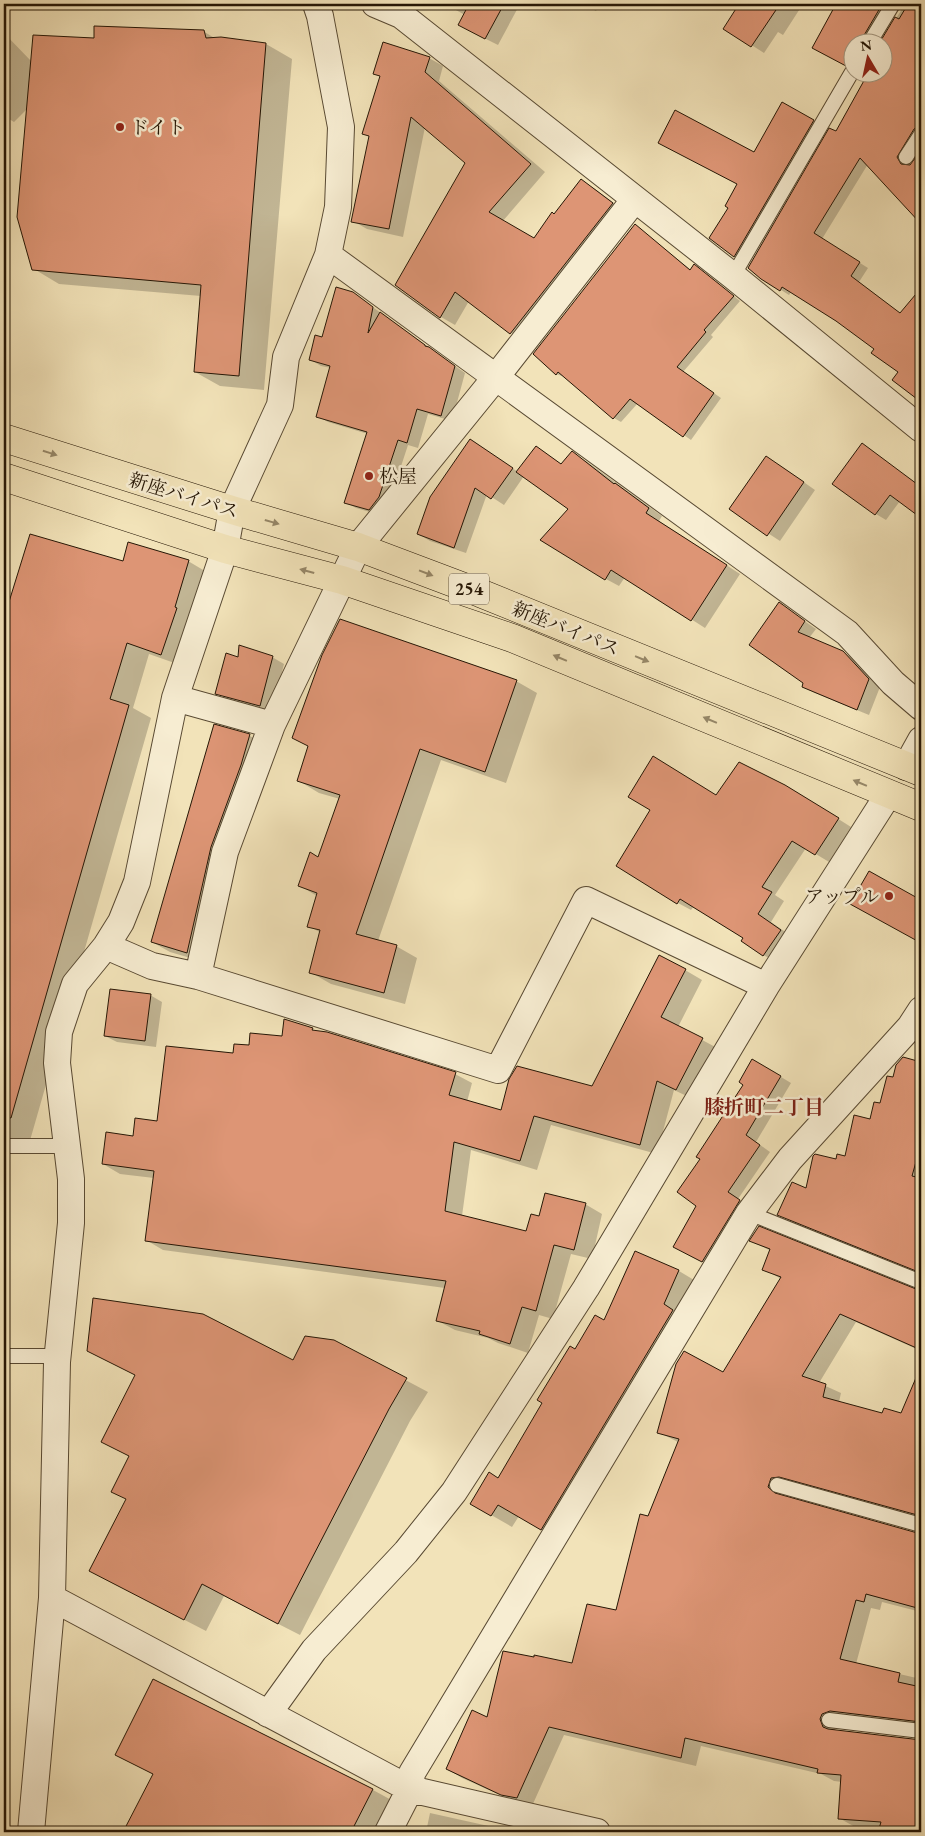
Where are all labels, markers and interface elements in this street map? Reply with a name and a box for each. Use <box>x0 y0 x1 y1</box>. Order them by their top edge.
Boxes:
north arrow <box>842 32 892 82</box>
text: N <box>859 35 874 55</box>
place label: ドイト <box>130 115 186 140</box>
marker: ドイト <box>114 121 126 133</box>
one-way arrow <box>43 450 58 457</box>
place label: 松屋 <box>379 464 417 489</box>
street label: 新座バイパス <box>126 467 242 524</box>
marker: 松屋 <box>363 470 375 482</box>
one-way arrow <box>265 519 280 527</box>
one-way arrow <box>300 566 315 574</box>
one-way arrow <box>419 570 434 577</box>
road number: 254 <box>449 574 489 604</box>
street label: 新座バイパス <box>508 596 623 661</box>
one-way arrow <box>553 653 567 661</box>
one-way arrow <box>635 655 650 663</box>
one-way arrow <box>703 716 717 724</box>
one-way arrow <box>853 778 867 786</box>
place label: アップル <box>805 884 879 909</box>
marker: アップル <box>883 890 895 902</box>
district label: 膝折町二丁目 <box>704 1094 824 1120</box>

